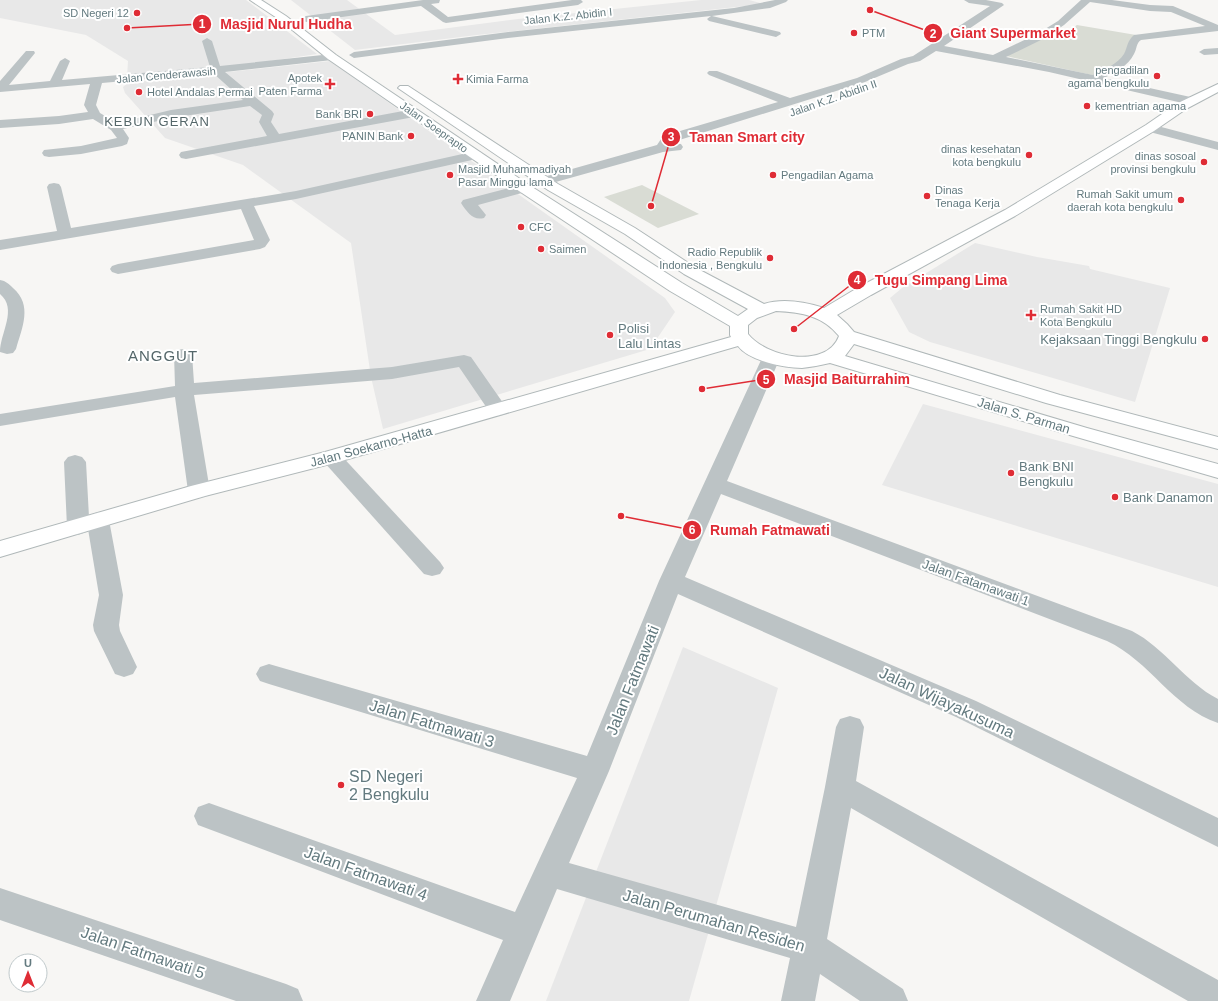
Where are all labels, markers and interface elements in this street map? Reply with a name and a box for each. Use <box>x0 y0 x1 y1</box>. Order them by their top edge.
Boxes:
street label: Jalan K.Z. Abidin I <box>523 5 613 27</box>
place label: SD Negeri 12 <box>63 7 129 19</box>
marker: SD Negeri 12 <box>132 8 142 18</box>
callout: Masjid Nurul Hudha <box>192 11 359 37</box>
text: Masjid Nurul Hudha <box>220 16 352 32</box>
text: 1 <box>199 17 206 31</box>
callout: Giant Supermarket <box>923 20 1084 46</box>
text: Giant Supermarket <box>950 25 1076 41</box>
place label: PTM <box>862 27 885 39</box>
text: 2 <box>930 27 937 41</box>
marker: PTM <box>849 28 859 38</box>
place label: pengadilan agama bengkulu <box>1068 64 1149 89</box>
street label: Jalan Cenderawasih <box>116 65 216 85</box>
marker: pengadilan agama bengkulu <box>1152 71 1162 81</box>
place label: Apotek Paten Farma <box>258 72 323 97</box>
place label: Kimia Farma <box>466 73 529 85</box>
marker: Kimia Farma <box>453 74 463 84</box>
street label: Jalan K.Z. Abidin II <box>788 77 878 119</box>
marker: Apotek Paten Farma <box>325 79 335 89</box>
place label: Hotel Andalas Permai <box>147 86 253 98</box>
marker: Hotel Andalas Permai <box>134 87 144 97</box>
street label: Jalan Soeprapto <box>398 99 470 155</box>
place label: kementrian agama <box>1095 100 1187 112</box>
marker: kementrian agama <box>1082 101 1092 111</box>
place label: Bank BRI <box>316 108 362 120</box>
marker: Bank BRI <box>365 109 375 119</box>
district label: KEBUN GERAN <box>104 114 210 129</box>
callout: Taman Smart city <box>661 124 813 150</box>
text: Taman Smart city <box>689 129 805 145</box>
place label: PANIN Bank <box>342 130 403 142</box>
text: 3 <box>668 130 675 144</box>
marker: PANIN Bank <box>406 131 416 141</box>
place label: dinas kesehatan kota bengkulu <box>941 143 1021 168</box>
marker: dinas kesehatan kota bengkulu <box>1024 150 1034 160</box>
place label: dinas sosoal provinsi bengkulu <box>1110 150 1196 175</box>
marker: dinas sosoal provinsi bengkulu <box>1199 157 1209 167</box>
place label: Masjid Muhammadiyah Pasar Minggu lama <box>458 163 571 188</box>
place label: Pengadilan Agama <box>781 169 874 181</box>
marker: Masjid Muhammadiyah Pasar Minggu lama <box>445 170 455 180</box>
marker: Pengadilan Agama <box>768 170 778 180</box>
place label: Dinas Tenaga Kerja <box>935 184 1001 209</box>
place label: Rumah Sakit umum daerah kota bengkulu <box>1067 188 1173 213</box>
marker: Dinas Tenaga Kerja <box>922 191 932 201</box>
marker: Rumah Sakit umum daerah kota bengkulu <box>1176 195 1186 205</box>
place label: CFC <box>529 221 552 233</box>
marker: CFC <box>516 222 526 232</box>
place label: Saimen <box>549 243 586 255</box>
marker: Saimen <box>536 244 546 254</box>
place label: Radio Republik Indonesia , Bengkulu <box>659 246 762 271</box>
marker: Radio Republik Indonesia , Bengkulu <box>765 253 775 263</box>
callout: Tugu Simpang Lima <box>847 267 1016 293</box>
text: Tugu Simpang Lima <box>875 272 1008 288</box>
text: 4 <box>854 273 861 287</box>
place label: Rumah Sakit HD Kota Bengkulu <box>1040 303 1122 328</box>
marker: Rumah Sakit HD Kota Bengkulu <box>1025 309 1037 321</box>
place label: Polisi Lalu Lintas <box>618 321 681 351</box>
marker: Polisi Lalu Lintas <box>605 330 615 340</box>
place label: Kejaksaan Tinggi Bengkulu <box>1040 332 1197 347</box>
marker: Kejaksaan Tinggi Bengkulu <box>1200 334 1210 344</box>
district label: ANGGUT <box>128 347 198 364</box>
callout: Masjid Baiturrahim <box>756 366 918 392</box>
text: Masjid Baiturrahim <box>784 371 910 387</box>
text: 5 <box>763 373 770 387</box>
street label: Jalan S. Parman <box>976 394 1072 437</box>
street label: Jalan Soekarno-Hatta <box>308 423 435 470</box>
place label: Bank BNI Bengkulu <box>1019 459 1074 489</box>
marker: Bank BNI Bengkulu <box>1006 468 1016 478</box>
place label: Bank Danamon <box>1123 490 1213 505</box>
marker: Bank Danamon <box>1110 492 1120 502</box>
callout: Rumah Fatmawati <box>682 517 838 543</box>
text: Rumah Fatmawati <box>710 522 830 538</box>
text: 6 <box>689 523 696 537</box>
street label: Jalan Fatamawati 1 <box>920 556 1031 609</box>
street label: Jalan Fatmawati <box>603 623 662 737</box>
street label: Jalan Wijayakusuma <box>877 664 1017 741</box>
street label: Jalan Fatmawati 3 <box>367 696 497 751</box>
place label: SD Negeri 2 Bengkulu <box>349 768 429 803</box>
marker: SD Negeri 2 Bengkulu <box>336 780 346 790</box>
street label: Jalan Fatmawati 4 <box>302 843 430 904</box>
street label: Jalan Perumahan Residen <box>621 886 807 955</box>
street label: Jalan Fatmawati 5 <box>79 923 207 982</box>
north arrow <box>8 953 48 993</box>
text: U <box>24 957 32 969</box>

